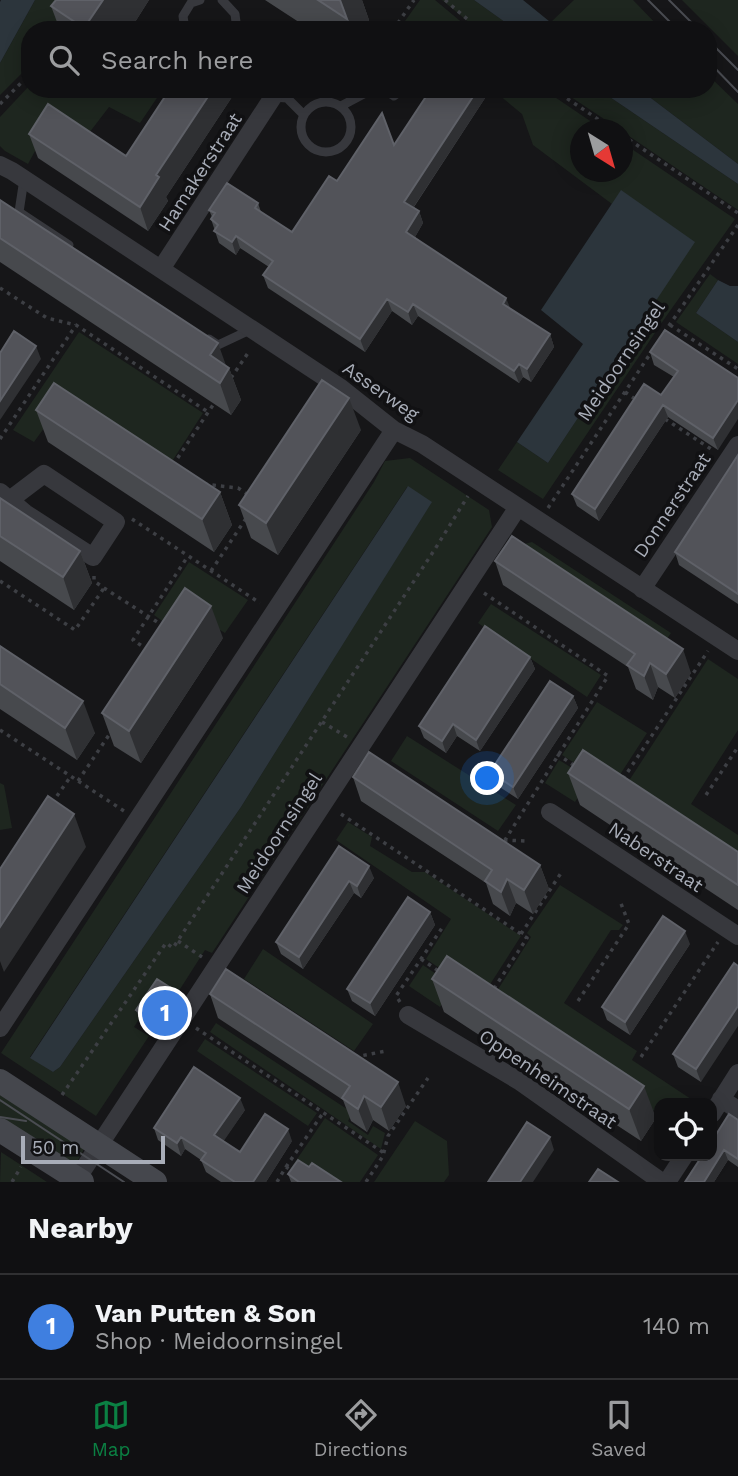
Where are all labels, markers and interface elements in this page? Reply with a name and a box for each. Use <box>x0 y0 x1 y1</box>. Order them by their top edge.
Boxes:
search box <box>21 21 717 98</box>
icon: search <box>45 41 83 79</box>
text: Search here <box>101 45 253 75</box>
street label: Hamakerstraat <box>153 108 247 236</box>
north arrow <box>570 119 633 182</box>
street label: Meidoornsingel <box>572 296 670 425</box>
street label: Asserweg <box>338 356 424 426</box>
street label: Donnerstraat <box>628 448 716 562</box>
your location <box>470 761 504 795</box>
street label: Meidoornsingel <box>231 768 327 898</box>
street label: Naberstraat <box>604 817 708 897</box>
pin: 1 <box>142 987 188 1039</box>
street label: Oppenheimstraat <box>475 1024 621 1134</box>
map controls <box>654 1098 717 1161</box>
button: locate <box>654 1098 717 1161</box>
scale bar <box>21 1133 164 1165</box>
text: 50 m <box>32 1136 79 1159</box>
text: Nearby <box>28 1210 133 1245</box>
text: Van Putten & Son <box>95 1298 316 1328</box>
text: 1 <box>46 1313 56 1340</box>
text: 140 m <box>643 1313 710 1340</box>
text: Shop · Meidoornsingel <box>95 1328 343 1355</box>
tab: Map <box>92 1396 130 1461</box>
tab: Directions <box>314 1396 408 1461</box>
tab: Saved <box>591 1396 646 1461</box>

